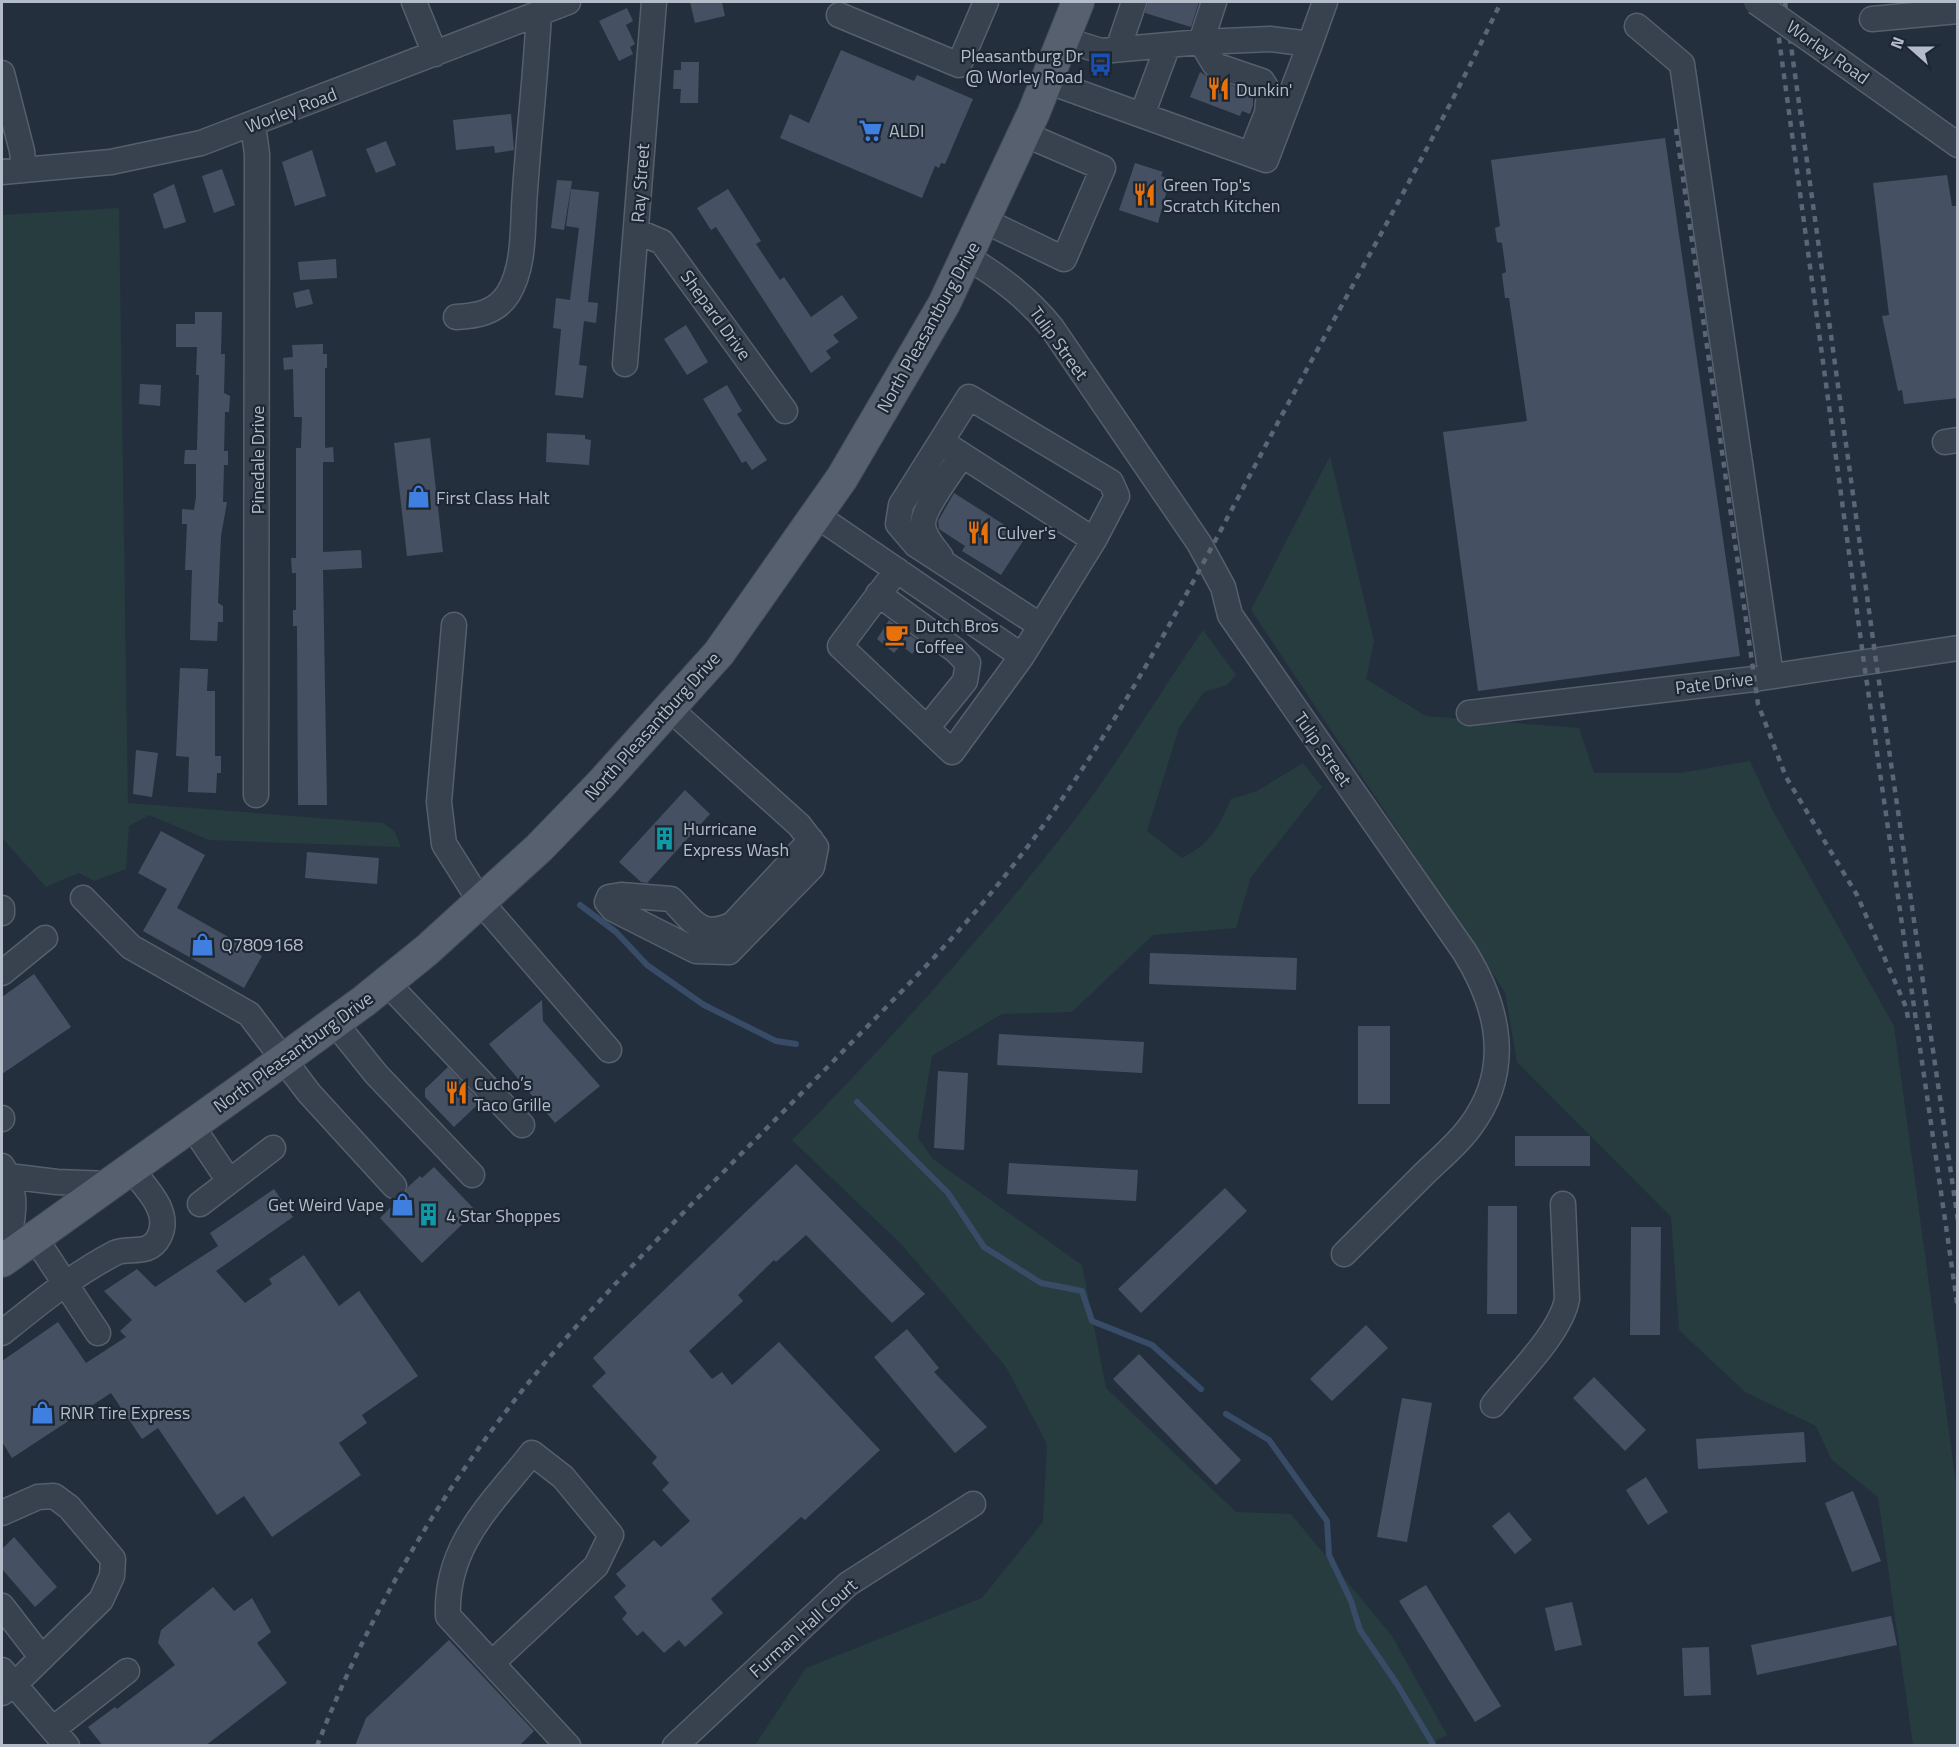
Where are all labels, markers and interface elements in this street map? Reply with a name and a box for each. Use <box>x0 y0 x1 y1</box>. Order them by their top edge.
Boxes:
street label: Worley Road <box>1781 13 1875 91</box>
north arrow <box>1881 18 1941 78</box>
text: N <box>1884 33 1910 52</box>
place label: Pleasantburg Dr @ Worley Road <box>961 42 1083 90</box>
bus stop icon: Pleasantburg Dr @ Worley Road <box>1088 52 1114 78</box>
restaurant icon: Dunkin' <box>1205 76 1231 102</box>
place label: Dunkin' <box>1236 76 1293 103</box>
street label: Worley Road <box>241 80 341 140</box>
supermarket icon: ALDI <box>858 117 884 143</box>
place label: ALDI <box>889 117 924 144</box>
street label: Ray Street <box>624 142 656 223</box>
place label: Green Top's Scratch Kitchen <box>1163 171 1280 219</box>
restaurant icon: Green Top's Scratch Kitchen <box>1132 181 1158 207</box>
street label: North Pleasantburg Drive <box>870 237 986 417</box>
street label: Shepard Drive <box>674 264 758 366</box>
street label: Tulip Street <box>1023 301 1095 386</box>
street label: Pinedale Drive <box>244 406 271 514</box>
shop icon: First Class Halt <box>405 484 431 510</box>
place label: First Class Halt <box>436 484 550 511</box>
restaurant icon: Culver's <box>966 519 992 545</box>
place label: Culver's <box>997 519 1056 546</box>
place label: Dutch Bros Coffee <box>915 612 999 660</box>
cafe icon: Dutch Bros Coffee <box>884 622 910 648</box>
street label: North Pleasantburg Drive <box>578 646 726 806</box>
street label: Pate Drive <box>1673 665 1755 701</box>
street label: Tulip Street <box>1287 706 1359 792</box>
place label: Hurricane Express Wash <box>683 815 789 863</box>
building icon: Hurricane Express Wash <box>652 825 678 851</box>
shop icon: Q7809168 <box>190 931 216 957</box>
place label: Q7809168 <box>221 931 303 958</box>
street label: North Pleasantburg Drive <box>208 985 378 1119</box>
place label: Cucho’s Taco Grille <box>474 1070 551 1118</box>
restaurant icon: Cucho’s Taco Grille <box>443 1080 469 1106</box>
place label: Get Weird Vape <box>268 1191 384 1218</box>
shop icon: Get Weird Vape <box>389 1191 415 1217</box>
building icon: 4 Star Shoppes <box>415 1202 441 1228</box>
place label: 4 Star Shoppes <box>446 1202 561 1229</box>
shop icon: RNR Tire Express <box>29 1399 55 1425</box>
place label: RNR Tire Express <box>60 1399 190 1426</box>
street label: Furman Hall Court <box>743 1572 864 1684</box>

